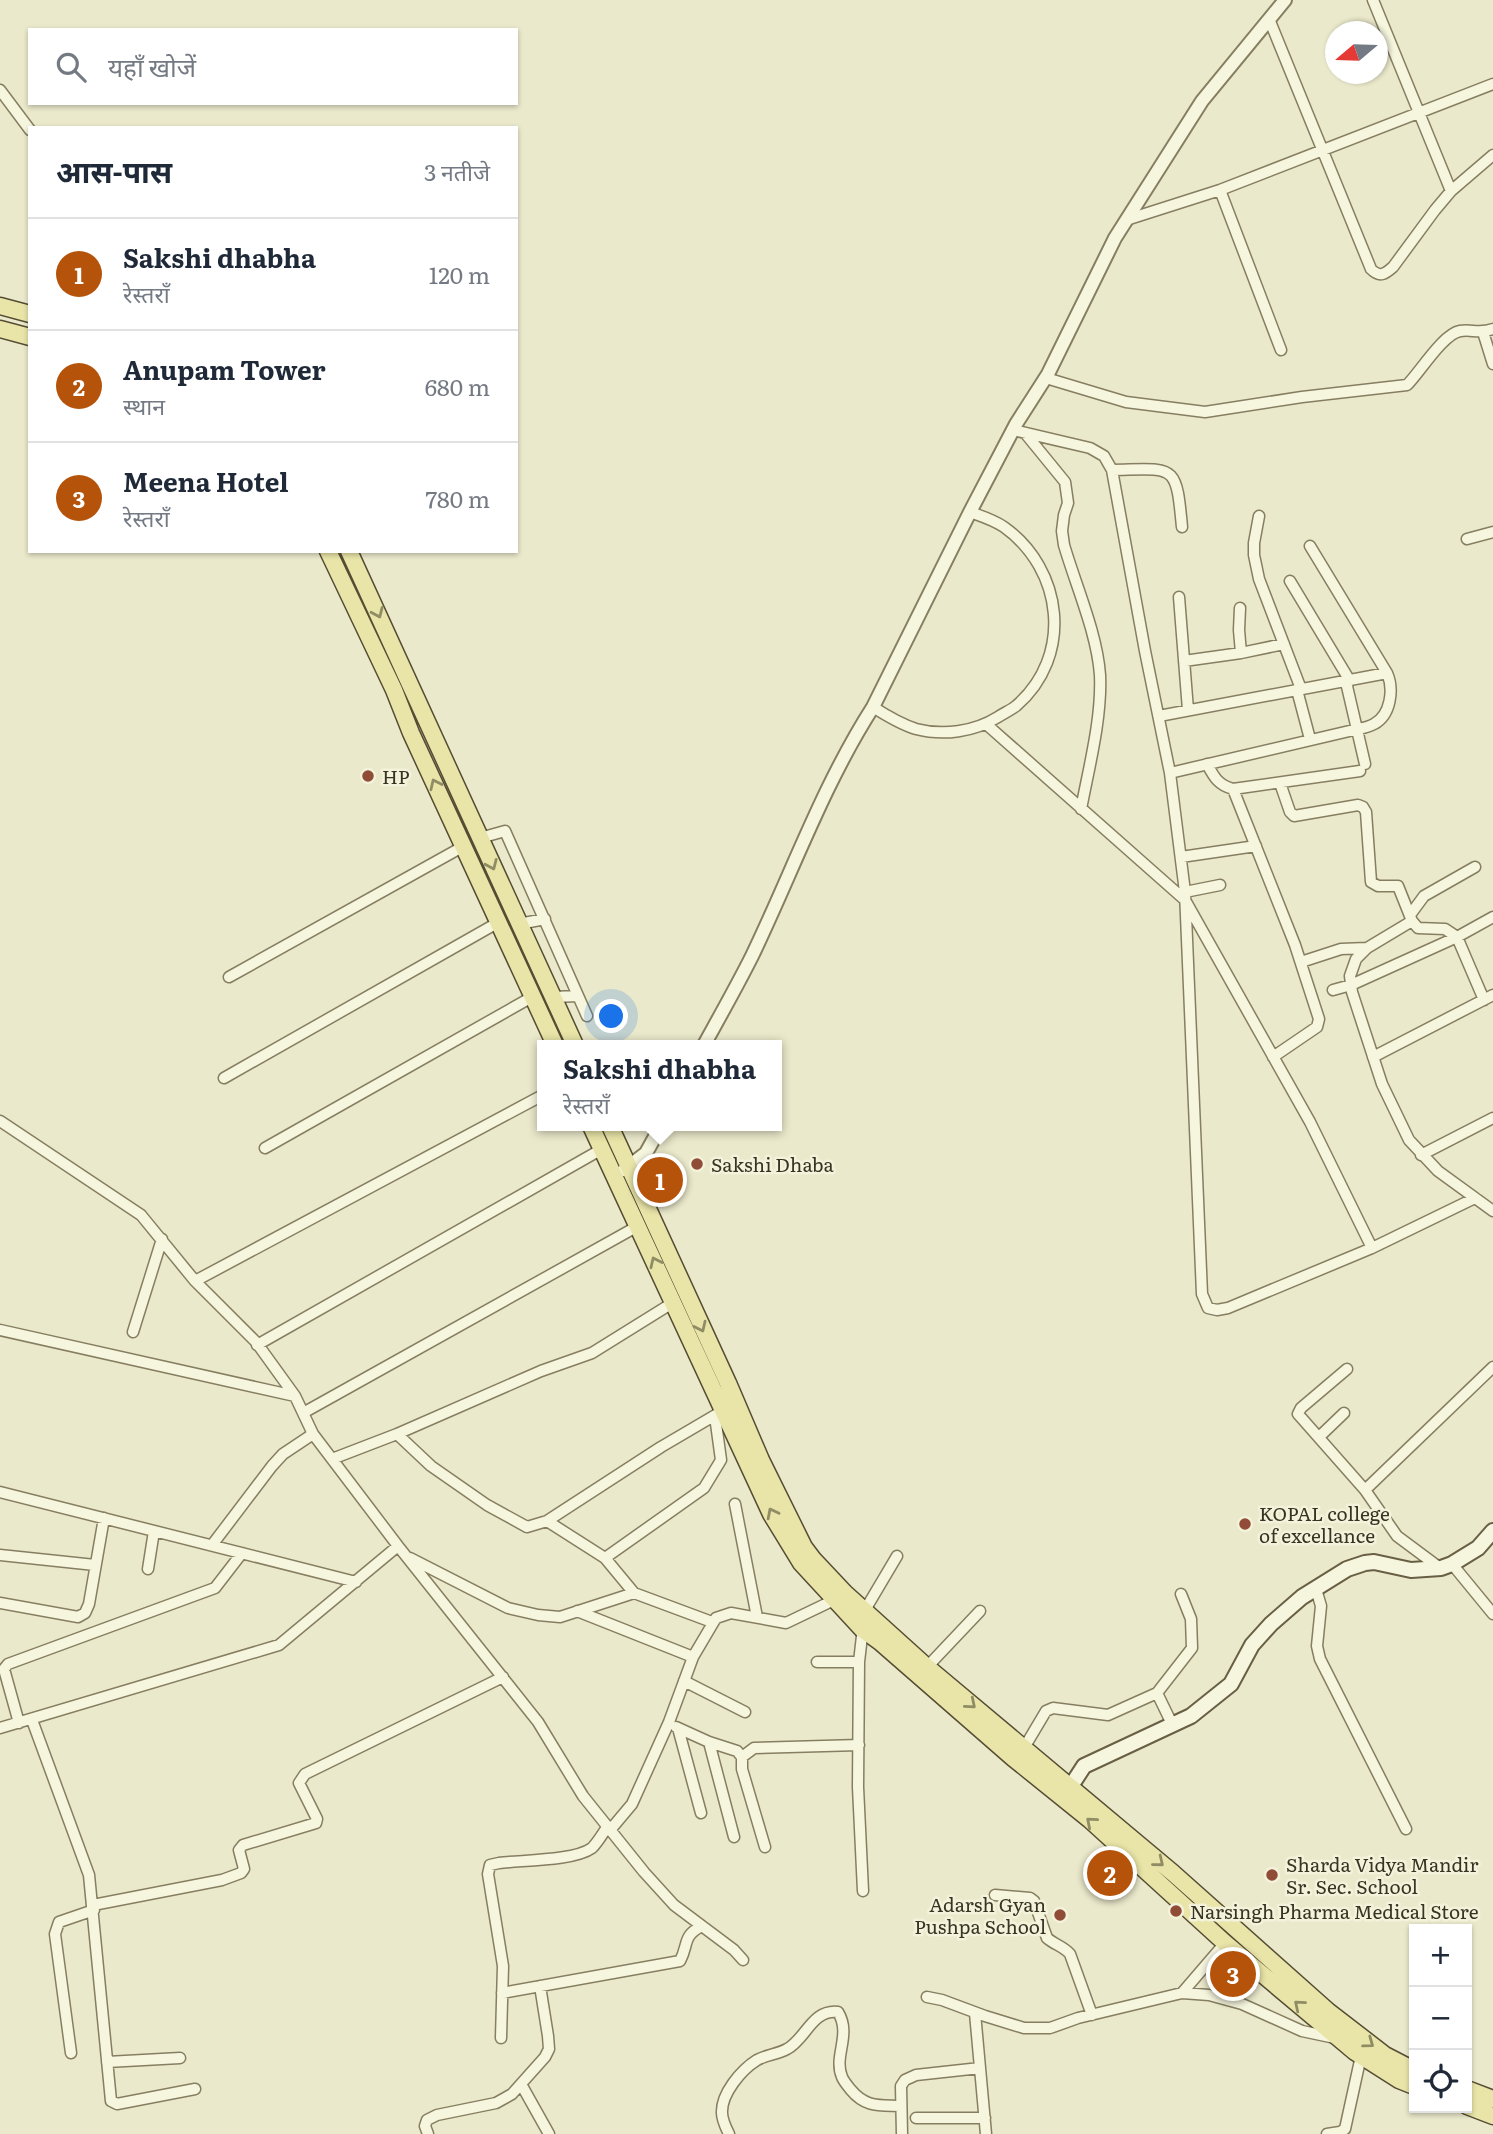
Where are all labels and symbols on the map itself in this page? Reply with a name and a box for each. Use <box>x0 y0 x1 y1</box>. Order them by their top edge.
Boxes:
north arrow <box>1325 21 1388 84</box>
one-way arrow <box>370 606 384 618</box>
place label: HP <box>382 762 409 790</box>
marker: HP <box>360 768 376 784</box>
one-way arrow <box>429 779 443 791</box>
one-way arrow <box>484 858 498 870</box>
your location <box>594 999 628 1033</box>
place label: Sakshi Dhaba <box>711 1150 835 1178</box>
pin: 1 <box>637 1154 683 1206</box>
marker: Sakshi Dhaba <box>689 1156 705 1172</box>
one-way arrow <box>649 1257 663 1269</box>
one-way arrow <box>693 1320 707 1332</box>
place label: KOPAL college of excellance <box>1259 1499 1390 1549</box>
one-way arrow <box>766 1508 780 1520</box>
marker: KOPAL college of excellance <box>1237 1516 1253 1532</box>
one-way arrow <box>963 1696 976 1708</box>
one-way arrow <box>1087 1818 1100 1830</box>
pin: 2 <box>1087 1847 1133 1899</box>
place label: Sharda Vidya Mandir Sr. Sec. School <box>1286 1850 1478 1900</box>
one-way arrow <box>1152 1854 1164 1867</box>
marker: Sharda Vidya Mandir Sr. Sec. School <box>1264 1867 1280 1883</box>
place label: Adarsh Gyan Pushpa School <box>914 1890 1046 1940</box>
place label: Narsingh Pharma Medical Store <box>1190 1897 1479 1925</box>
marker: Narsingh Pharma Medical Store <box>1168 1903 1184 1919</box>
marker: Adarsh Gyan Pushpa School <box>1052 1907 1068 1923</box>
pin: 3 <box>1210 1948 1256 2000</box>
one-way arrow <box>1294 2001 1307 2013</box>
one-way arrow <box>1361 2035 1374 2047</box>

